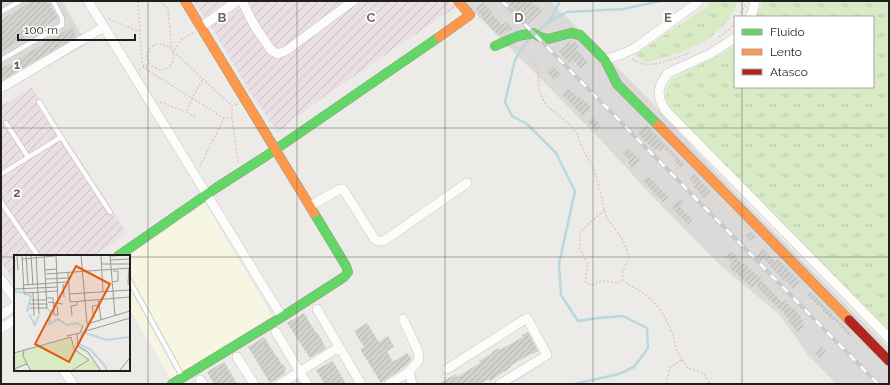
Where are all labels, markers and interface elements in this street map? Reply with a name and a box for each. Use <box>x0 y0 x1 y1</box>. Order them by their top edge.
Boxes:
text: B <box>218 10 227 25</box>
text: C <box>367 10 376 25</box>
text: D <box>514 10 524 25</box>
text: E <box>664 10 672 25</box>
scale bar <box>18 16 135 42</box>
legend <box>734 16 874 88</box>
text: 100 m <box>24 23 58 37</box>
text: Fluido <box>770 25 805 39</box>
text: Lento <box>770 45 802 59</box>
text: 1 <box>14 57 21 72</box>
text: Atasco <box>770 65 808 79</box>
text: 2 <box>13 185 21 200</box>
inset map <box>14 255 130 371</box>

